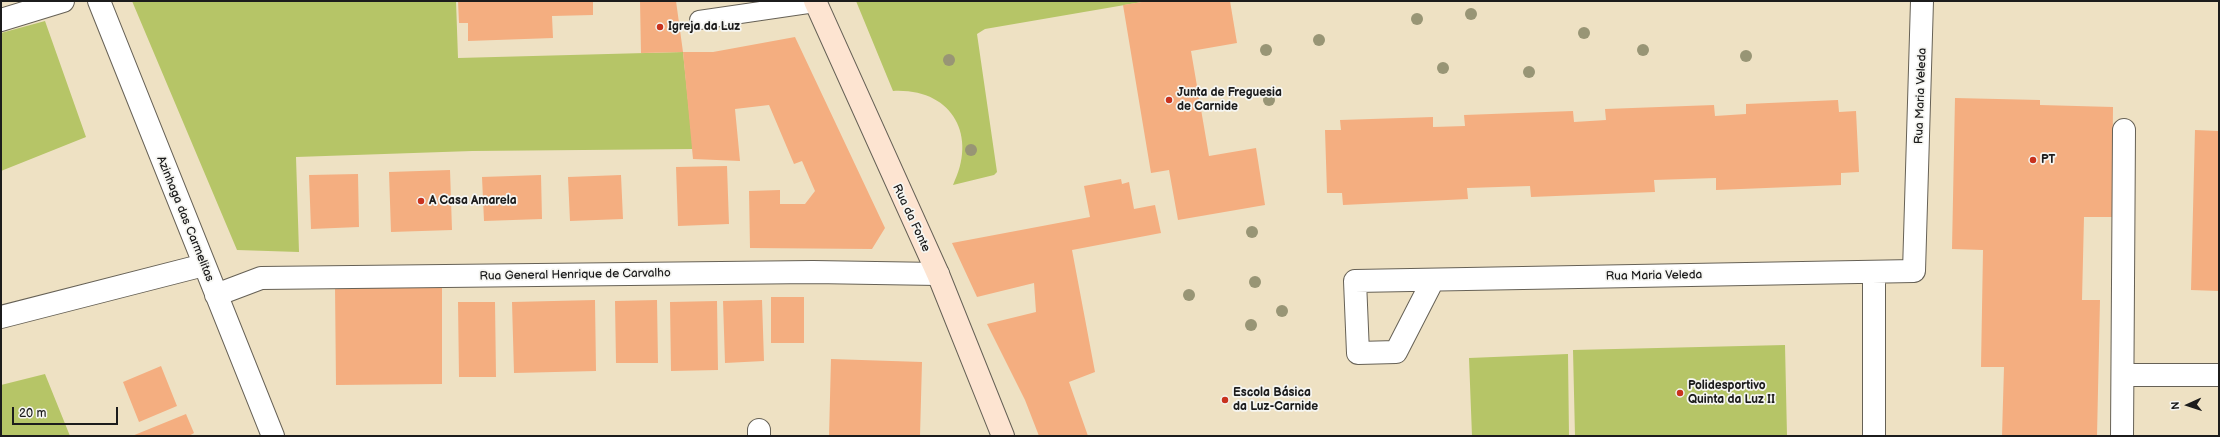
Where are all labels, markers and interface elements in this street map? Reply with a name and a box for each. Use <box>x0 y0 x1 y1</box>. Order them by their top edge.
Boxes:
place label: Igreja da Luz <box>668 20 740 34</box>
marker: Igreja da Luz <box>655 22 665 32</box>
street label: Rua Maria Veleda <box>1912 48 1930 144</box>
place label: Junta de Freguesia de Carnide <box>1177 86 1282 114</box>
marker: Junta de Freguesia de Carnide <box>1164 95 1174 105</box>
place label: PT <box>2041 153 2055 167</box>
street label: Azinhaga das Carmelitas <box>153 154 217 284</box>
marker: PT <box>2028 155 2038 165</box>
street label: Rua da Fonte <box>889 182 933 254</box>
place label: A Casa Amarela <box>429 194 517 208</box>
marker: A Casa Amarela <box>416 196 426 206</box>
street label: Rua General Henrique de Carvalho <box>479 266 671 284</box>
street label: Rua Maria Veleda <box>1606 268 1702 284</box>
place label: Polidesportivo Quinta da Luz II <box>1688 379 1775 407</box>
north arrow <box>2168 385 2208 425</box>
place label: Escola Básica da Luz-Carnide <box>1233 386 1318 414</box>
marker: Polidesportivo Quinta da Luz II <box>1675 388 1685 398</box>
marker: Escola Básica da Luz-Carnide <box>1220 395 1230 405</box>
scale bar <box>14 399 120 425</box>
text: N <box>2169 401 2182 410</box>
text: 20 m <box>19 406 46 421</box>

